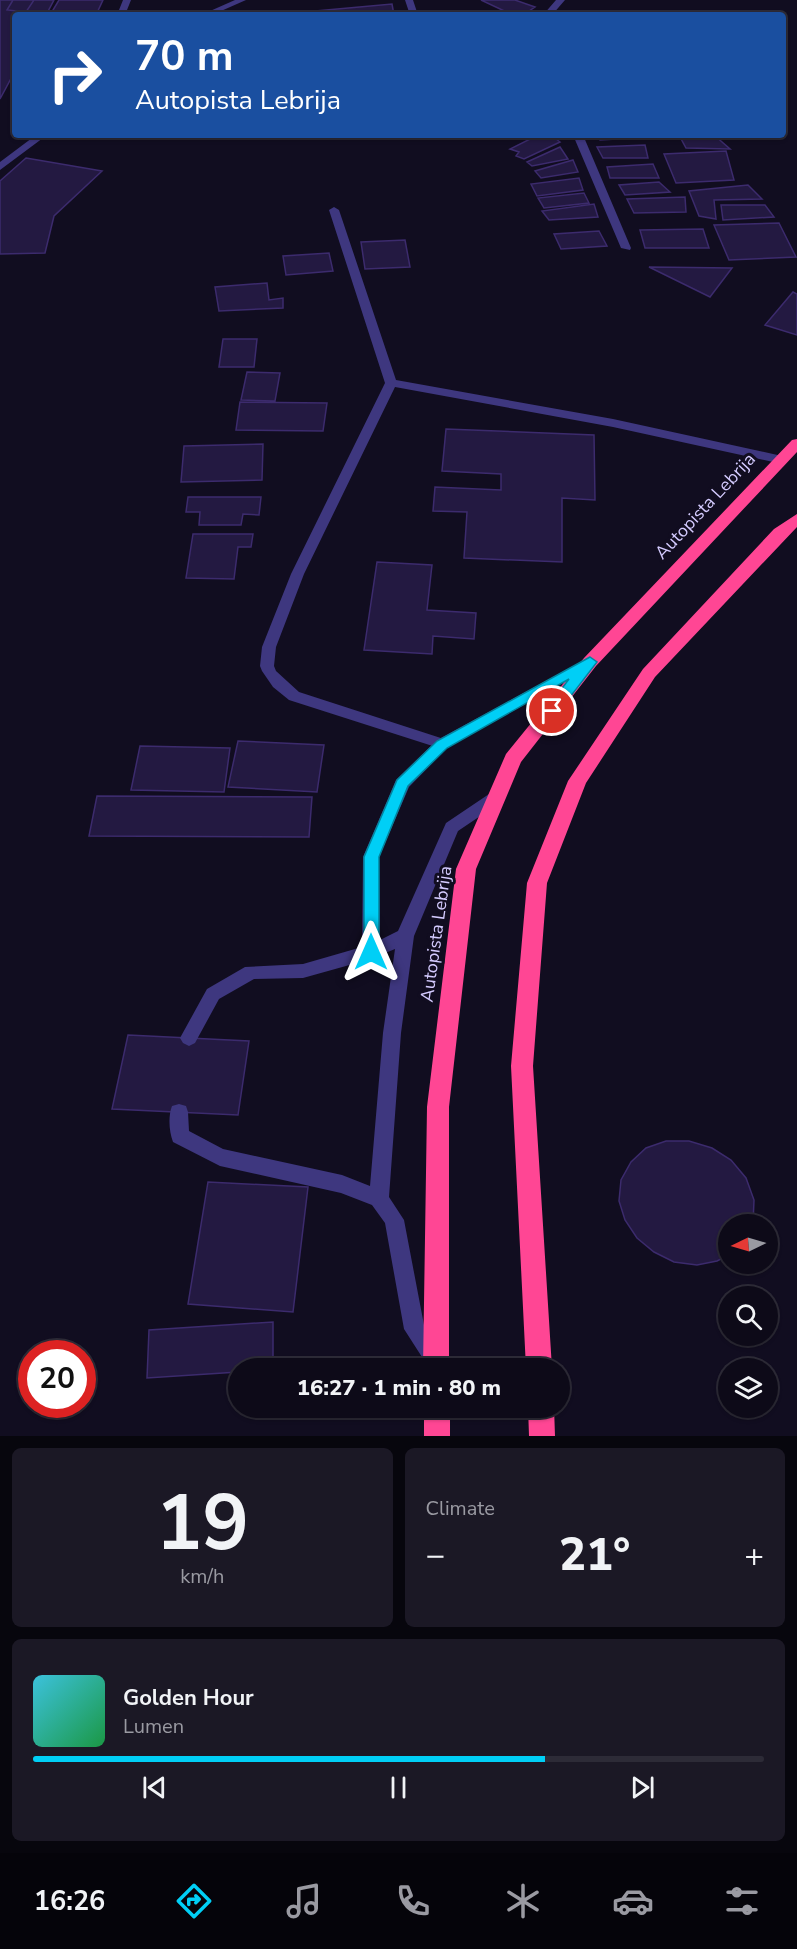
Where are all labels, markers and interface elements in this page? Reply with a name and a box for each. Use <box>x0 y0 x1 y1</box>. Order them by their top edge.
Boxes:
text: 70 m <box>135 28 234 85</box>
icon: right <box>36 36 114 114</box>
text: Autopista Lebrija <box>135 82 341 119</box>
street label: Autopista Lebrija <box>649 448 761 564</box>
pin <box>526 685 577 736</box>
icon: arrive <box>535 694 568 727</box>
street label: Autopista Lebrija <box>415 864 457 1004</box>
position arrow <box>339 920 403 984</box>
north arrow <box>718 1214 778 1274</box>
map controls <box>718 1214 778 1418</box>
button: search <box>718 1286 778 1346</box>
speed limit sign: 20 <box>18 1340 96 1418</box>
button: layers <box>718 1358 778 1418</box>
text: 16:27 · 1 min · 80 m <box>297 1373 501 1403</box>
text: 19 <box>155 1470 249 1577</box>
text: Climate <box>426 1495 495 1522</box>
text: 21° <box>559 1525 630 1586</box>
text: − <box>426 1533 445 1578</box>
text: + <box>744 1533 764 1578</box>
text: km/h <box>180 1563 224 1590</box>
text: Golden Hour <box>123 1683 254 1713</box>
text: Lumen <box>123 1713 184 1740</box>
icon: previous <box>138 1771 171 1804</box>
icon: pause <box>382 1771 415 1804</box>
icon: next <box>626 1771 659 1804</box>
icon: directions <box>173 1880 215 1922</box>
icon: music <box>283 1880 325 1922</box>
icon: phone <box>392 1880 434 1922</box>
icon: climate <box>502 1880 544 1922</box>
icon: car <box>612 1880 654 1922</box>
icon: filters <box>721 1880 763 1922</box>
text: 16:26 <box>34 1883 105 1920</box>

